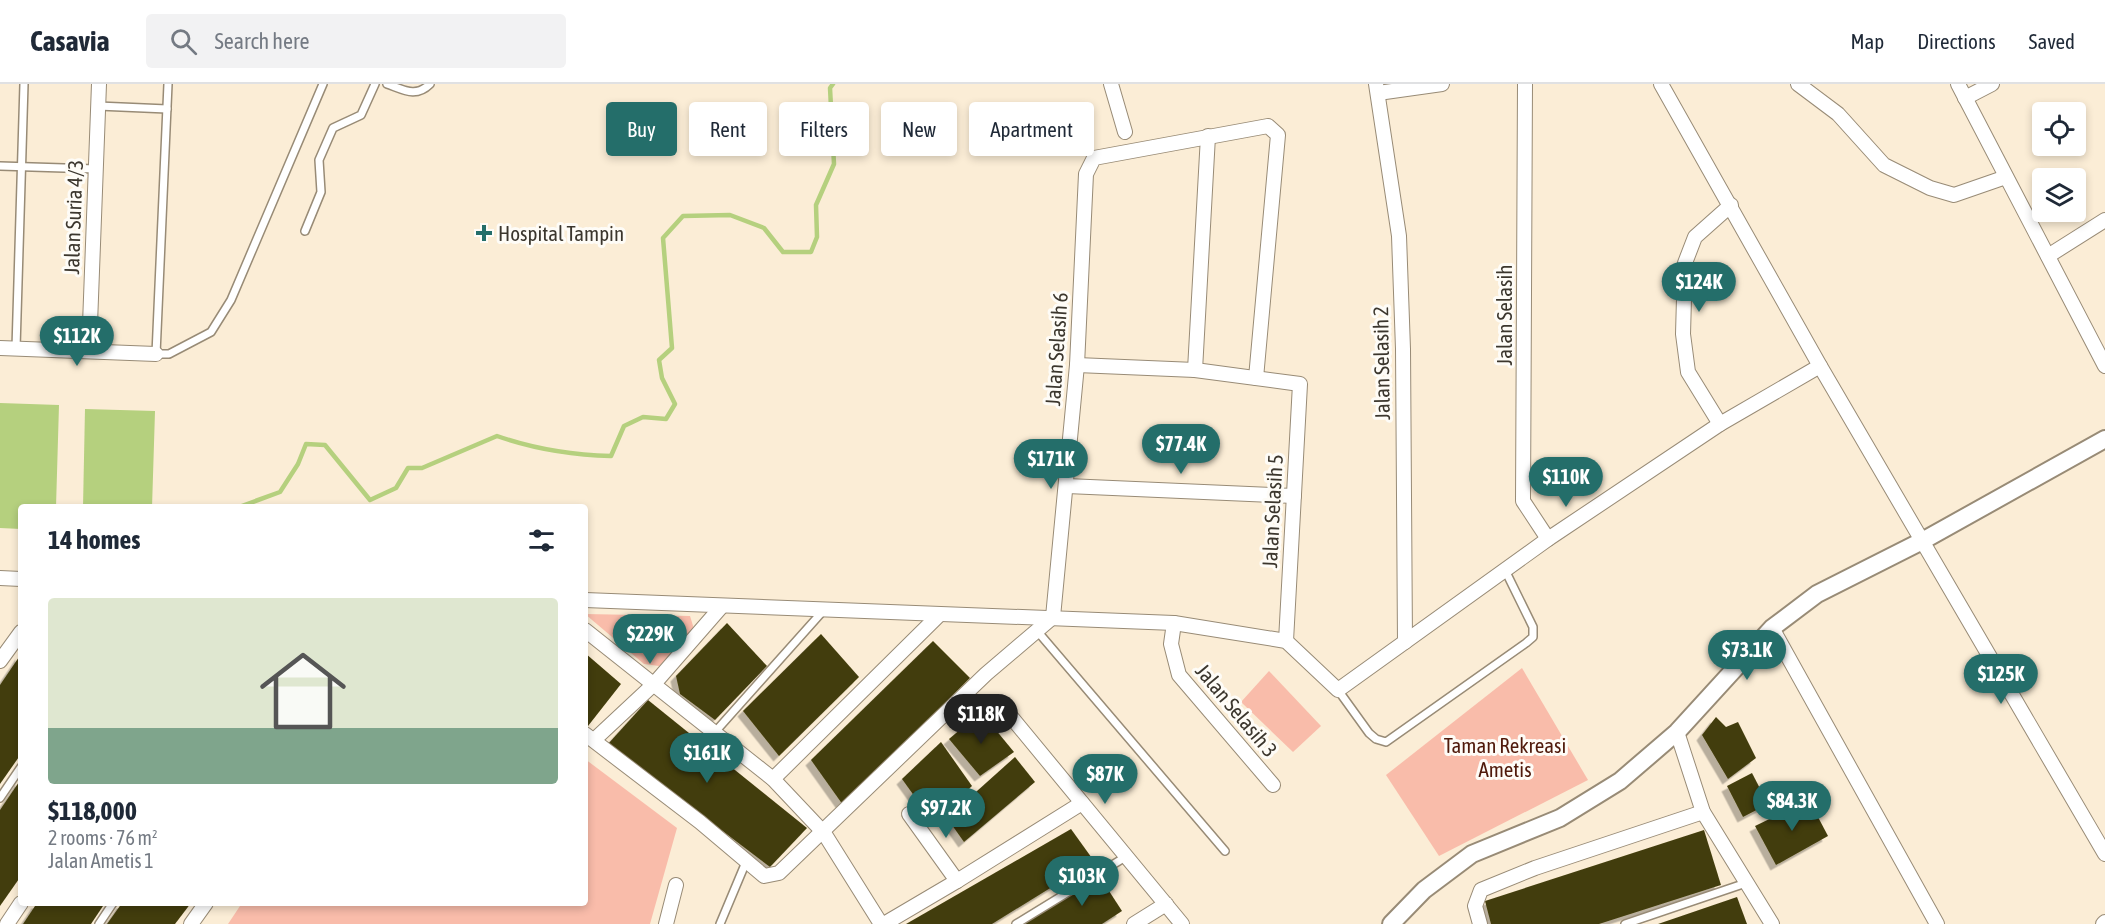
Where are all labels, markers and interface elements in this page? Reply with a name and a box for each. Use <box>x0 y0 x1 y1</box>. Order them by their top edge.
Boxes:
search box <box>146 14 566 68</box>
text: Casavia <box>30 25 110 57</box>
icon: search <box>167 25 200 58</box>
text: Search here <box>215 28 309 54</box>
text: Map <box>1850 29 1884 53</box>
text: Directions <box>1917 29 1996 53</box>
text: Saved <box>2029 29 2075 53</box>
chip: Buy <box>606 102 677 156</box>
chip: Rent <box>689 102 767 156</box>
chip: Filters <box>779 102 869 156</box>
chip: New <box>881 102 957 156</box>
chip: Apartment <box>969 102 1094 156</box>
map controls <box>2032 102 2086 222</box>
button: locate <box>2032 102 2086 156</box>
street label: Jalan Suria 4/3 <box>59 159 87 275</box>
button: layers <box>2032 168 2086 222</box>
place label: Hospital Tampin <box>498 221 624 245</box>
marker: Hospital Tampin <box>475 224 493 242</box>
pin: $124K <box>1657 262 1741 313</box>
street label: Jalan Selasih <box>1492 265 1516 366</box>
text: $124K <box>1676 270 1722 293</box>
street label: Jalan Selasih 6 <box>1040 291 1072 407</box>
street label: Jalan Selasih 2 <box>1368 306 1394 420</box>
pin: $112K <box>35 316 119 367</box>
text: $112K <box>54 324 100 347</box>
pin: $77.4K <box>1132 424 1230 475</box>
text: $77.4K <box>1156 432 1206 455</box>
pin: $171K <box>1009 439 1093 490</box>
text: $171K <box>1028 447 1074 470</box>
street label: Jalan Selasih 5 <box>1257 454 1287 568</box>
pin: $110K <box>1524 457 1608 508</box>
text: $110K <box>1543 465 1589 488</box>
icon: filters <box>525 524 558 557</box>
text: 14 homes <box>48 525 141 555</box>
pin: $229K <box>608 614 692 665</box>
text: $229K <box>627 622 673 645</box>
pin: $73.1K <box>1698 630 1796 681</box>
icon: home <box>249 637 357 745</box>
text: $73.1K <box>1722 638 1772 661</box>
pin: $125K <box>1959 654 2043 705</box>
street label: Jalan Selasih 3 <box>1191 659 1283 761</box>
text: $125K <box>1978 662 2024 685</box>
pin: $118K <box>939 694 1023 745</box>
text: $118K <box>958 702 1004 725</box>
pin: $161K <box>665 733 749 784</box>
park label: Taman Rekreasi Ametis <box>1444 733 1566 781</box>
text: $161K <box>684 741 730 764</box>
pin: $87K <box>1069 754 1141 805</box>
text: $87K <box>1087 762 1124 785</box>
pin: $84.3K <box>1743 781 1841 832</box>
pin: $97.2K <box>897 788 995 839</box>
text: $84.3K <box>1767 789 1817 812</box>
text: $118,000 <box>48 796 137 826</box>
text: $97.2K <box>921 796 971 819</box>
text: 2 rooms · 76 m² <box>48 826 158 849</box>
text: Jalan Ametis 1 <box>48 849 154 872</box>
pin: $103K <box>1040 856 1124 907</box>
text: $103K <box>1059 864 1105 887</box>

